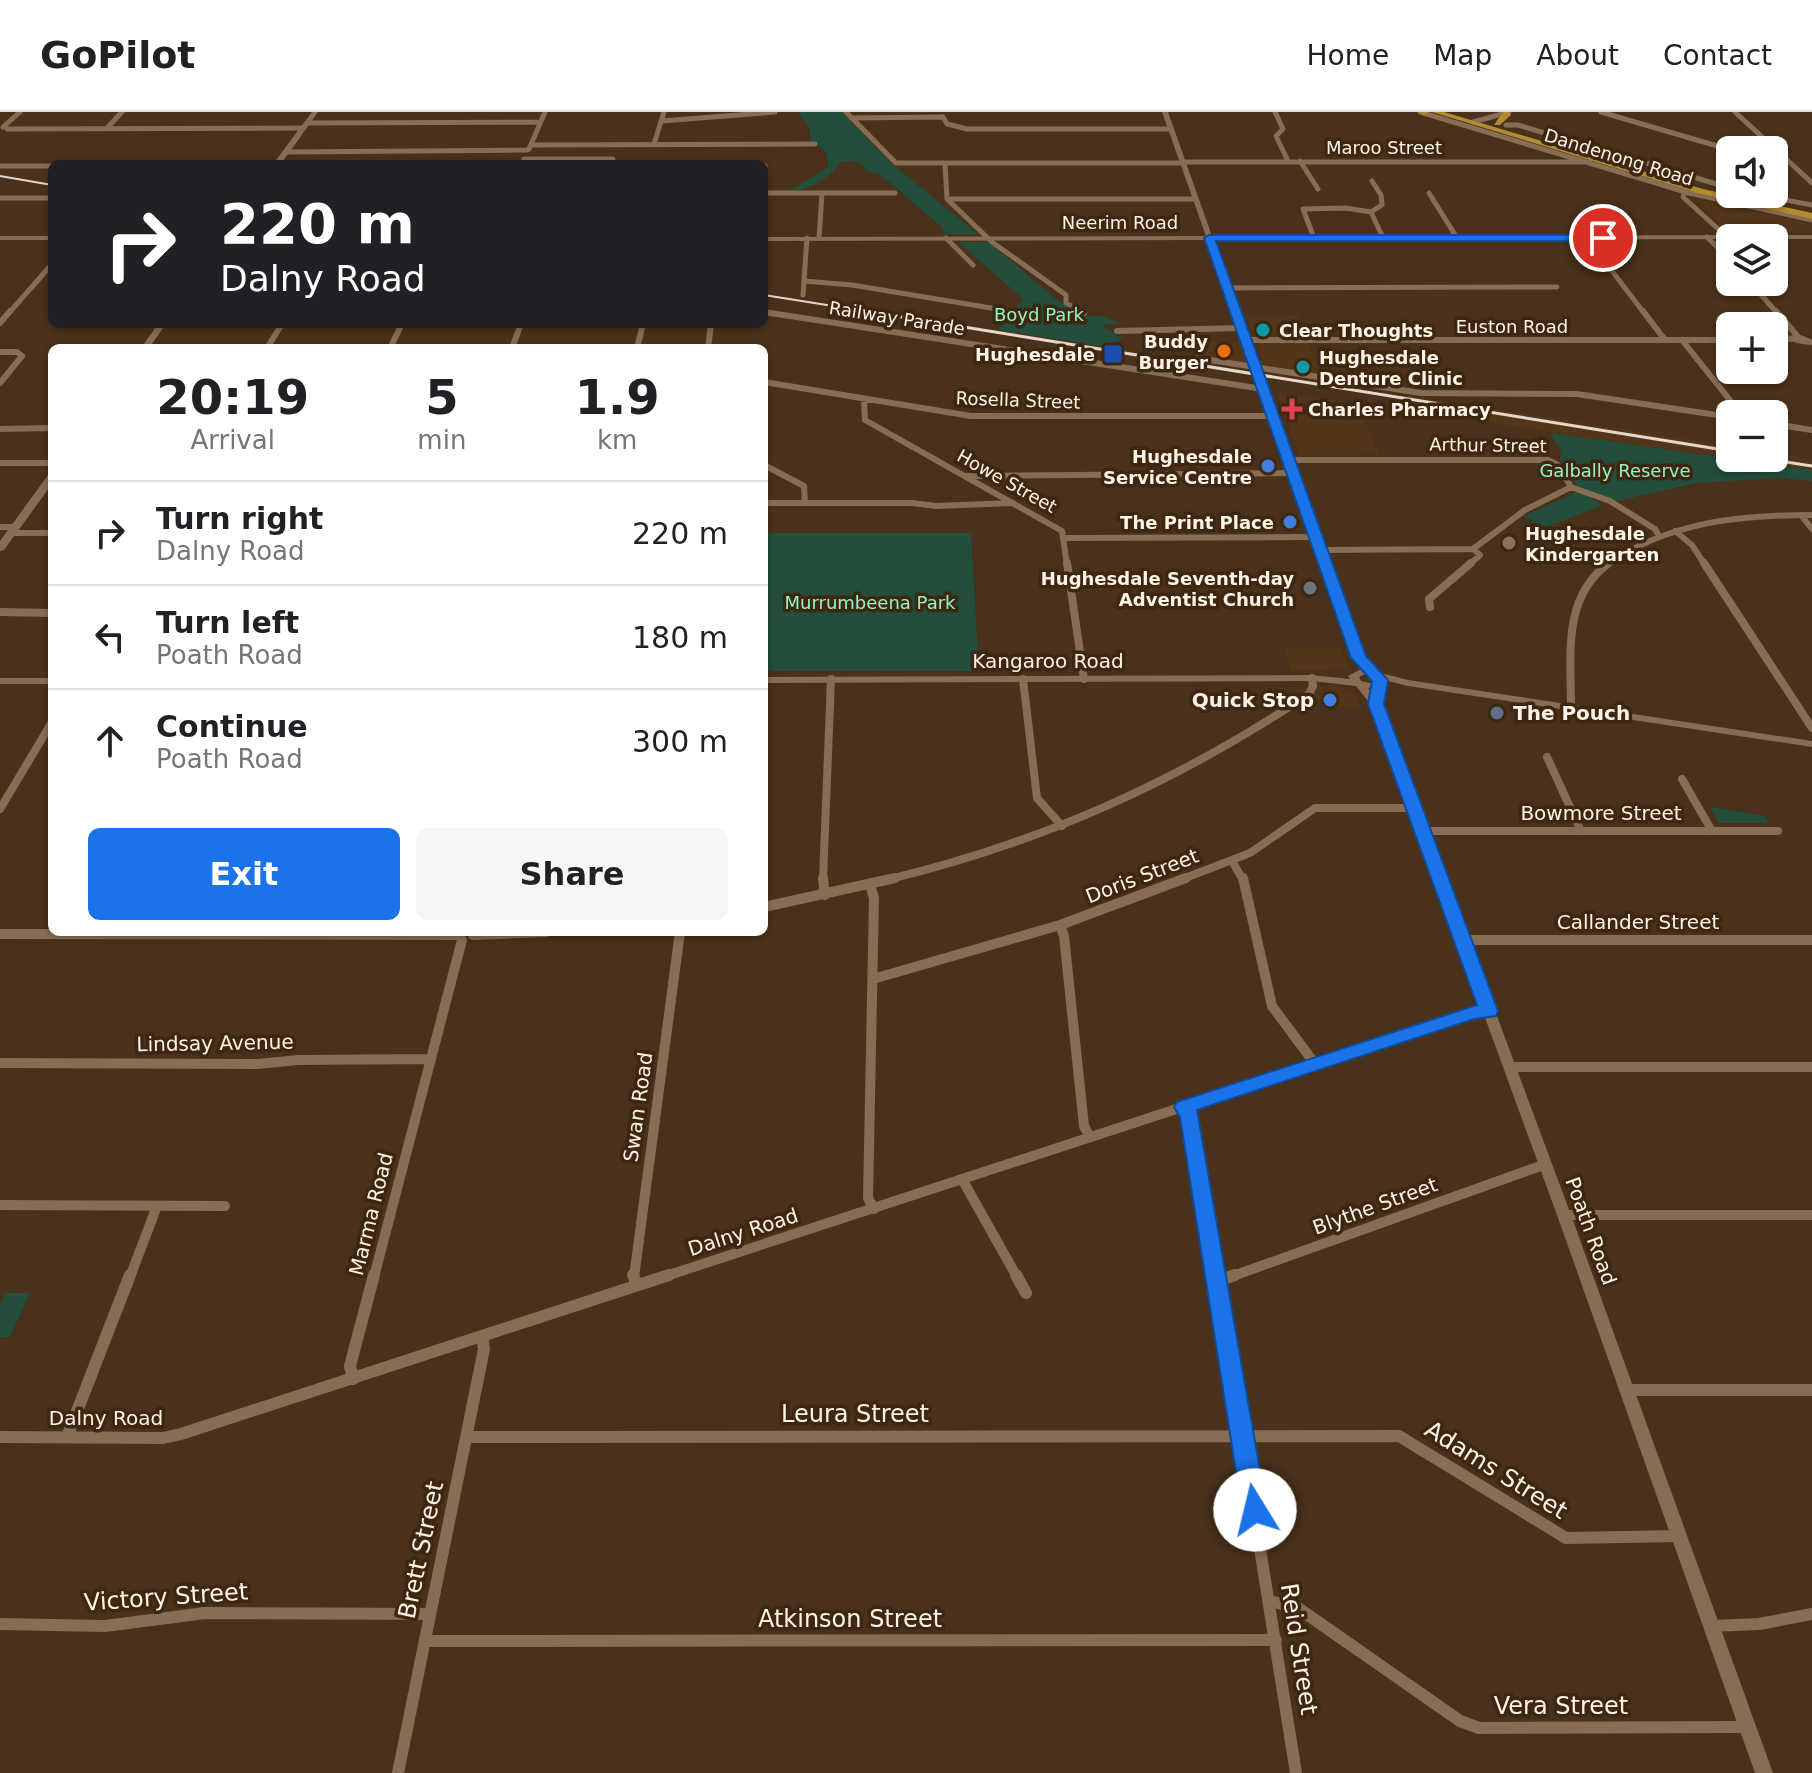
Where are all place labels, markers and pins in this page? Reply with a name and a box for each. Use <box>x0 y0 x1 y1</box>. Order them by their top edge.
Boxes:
pin <box>1569 204 1637 272</box>
place label: Clear Thoughts <box>1279 320 1433 341</box>
marker: Clear Thoughts <box>1254 321 1272 339</box>
place label: Buddy Burger <box>1139 331 1208 373</box>
marker: Buddy Burger <box>1215 342 1233 360</box>
marker: Hughesdale <box>1102 343 1124 365</box>
place label: Hughesdale <box>975 344 1095 365</box>
place label: Hughesdale Denture Clinic <box>1319 347 1463 389</box>
marker: Hughesdale Denture Clinic <box>1294 358 1312 376</box>
place label: Charles Pharmacy <box>1308 399 1491 420</box>
marker: Charles Pharmacy <box>1283 400 1301 418</box>
place label: Hughesdale Service Centre <box>1103 446 1252 488</box>
marker: Hughesdale Service Centre <box>1259 457 1277 475</box>
place label: The Print Place <box>1120 512 1274 533</box>
marker: The Print Place <box>1281 513 1299 531</box>
place label: Hughesdale Kindergarten <box>1525 523 1659 565</box>
marker: Hughesdale Kindergarten <box>1500 534 1518 552</box>
place label: Hughesdale Seventh-day Adventist Church <box>1041 568 1294 610</box>
marker: Hughesdale Seventh-day Adventist Church <box>1301 579 1319 597</box>
place label: Quick Stop <box>1192 688 1314 712</box>
marker: Quick Stop <box>1321 691 1339 709</box>
place label: The Pouch <box>1513 701 1630 725</box>
marker: The Pouch <box>1488 704 1506 722</box>

